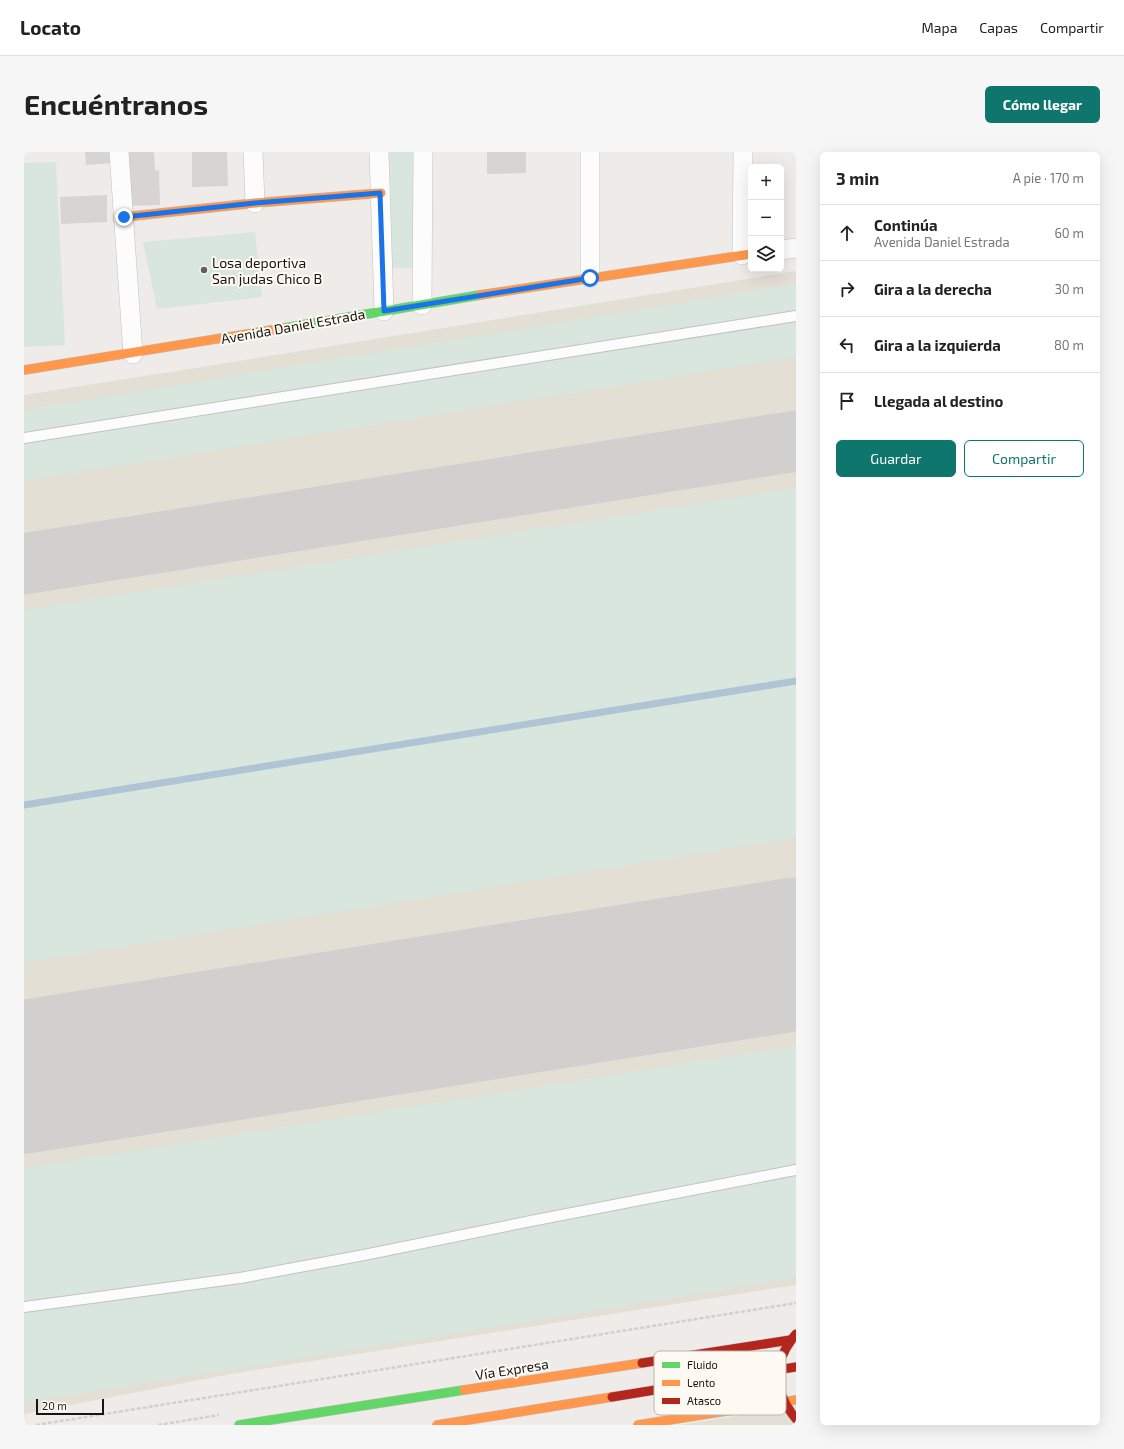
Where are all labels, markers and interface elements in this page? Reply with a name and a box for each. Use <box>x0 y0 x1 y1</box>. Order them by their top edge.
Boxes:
text: Locato <box>20 16 81 39</box>
text: Mapa <box>922 19 957 36</box>
text: Capas <box>979 19 1018 36</box>
text: Compartir <box>1040 19 1104 36</box>
button: Cómo llegar <box>985 86 1100 123</box>
text: Encuéntranos <box>24 87 208 121</box>
map controls <box>748 164 784 272</box>
button: + <box>748 164 784 200</box>
text: 3 min <box>836 168 879 188</box>
text: A pie · 170 m <box>1013 170 1084 186</box>
button: − <box>748 200 784 236</box>
route end <box>115 208 133 226</box>
text: Continúa <box>874 216 937 234</box>
icon: ahead <box>836 222 858 244</box>
text: 60 m <box>1054 225 1084 241</box>
text: Avenida Daniel Estrada <box>874 234 1010 250</box>
button: layers <box>748 236 784 272</box>
place label: Losa deportiva San judas Chico B <box>212 254 322 287</box>
marker: Losa deportiva San judas Chico B <box>199 265 209 275</box>
route start <box>581 269 599 287</box>
icon: right <box>836 278 858 300</box>
text: Gira a la derecha <box>874 280 992 298</box>
text: 30 m <box>1055 281 1084 297</box>
street label: Avenida Daniel Estrada <box>220 305 366 347</box>
icon: left <box>836 334 858 356</box>
text: Gira a la izquierda <box>874 336 1001 354</box>
text: 80 m <box>1054 337 1084 353</box>
icon: arrive <box>836 390 858 412</box>
text: Llegada al destino <box>874 392 1003 410</box>
button: Guardar <box>836 440 956 477</box>
button: Compartir <box>964 440 1084 477</box>
legend <box>654 1351 786 1415</box>
street label: Vía Expresa <box>474 1355 550 1383</box>
text: Fluido <box>687 1358 718 1371</box>
text: Lento <box>687 1376 715 1389</box>
text: Atasco <box>687 1394 721 1407</box>
scale bar <box>36 1397 104 1416</box>
text: 20 m <box>42 1399 67 1412</box>

